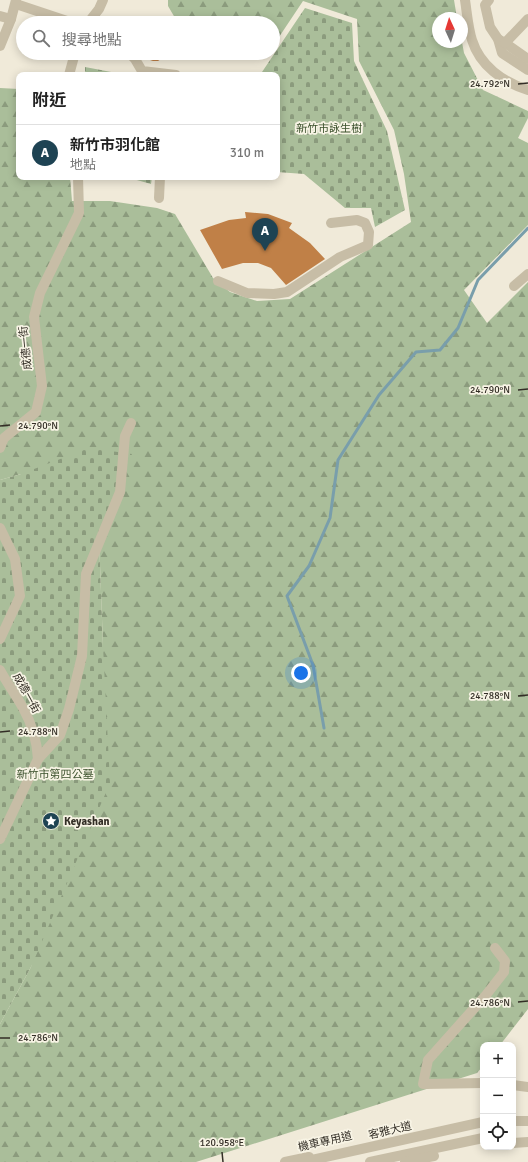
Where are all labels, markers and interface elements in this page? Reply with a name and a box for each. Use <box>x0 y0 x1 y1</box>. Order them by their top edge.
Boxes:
north arrow <box>432 12 468 48</box>
search box <box>16 16 280 60</box>
icon: search <box>30 27 52 49</box>
text: 搜尋地點 <box>62 31 122 49</box>
text: 24.792°N <box>470 78 510 90</box>
text: 附近 <box>32 90 66 111</box>
park label: 新竹市詠生樹 <box>296 122 362 135</box>
text: 新竹市羽化館 <box>70 136 160 154</box>
text: A <box>41 145 49 161</box>
text: 310 m <box>230 145 264 161</box>
text: 地點 <box>70 157 96 173</box>
pin: A <box>252 218 278 251</box>
street label: 成德一街 <box>17 325 34 371</box>
text: 24.790°N <box>470 384 510 396</box>
text: 24.790°N <box>18 420 58 432</box>
your location <box>291 663 311 683</box>
street label: 成德一街 <box>10 671 43 716</box>
text: 24.788°N <box>470 690 510 702</box>
text: 24.788°N <box>18 726 58 738</box>
park label: 新竹市第四公墓 <box>17 768 94 781</box>
place icon: Keyashan <box>41 811 61 831</box>
place label: Keyashan <box>64 815 110 828</box>
text: 24.786°N <box>470 997 510 1009</box>
text: 24.786°N <box>18 1032 58 1044</box>
map controls <box>480 1042 516 1150</box>
button: + <box>480 1042 516 1078</box>
button: − <box>480 1078 516 1114</box>
button: locate <box>480 1114 516 1150</box>
street label: 客雅大道 <box>367 1119 413 1142</box>
street label: 機車專用道 <box>297 1129 353 1154</box>
text: 120.958°E <box>200 1137 245 1149</box>

